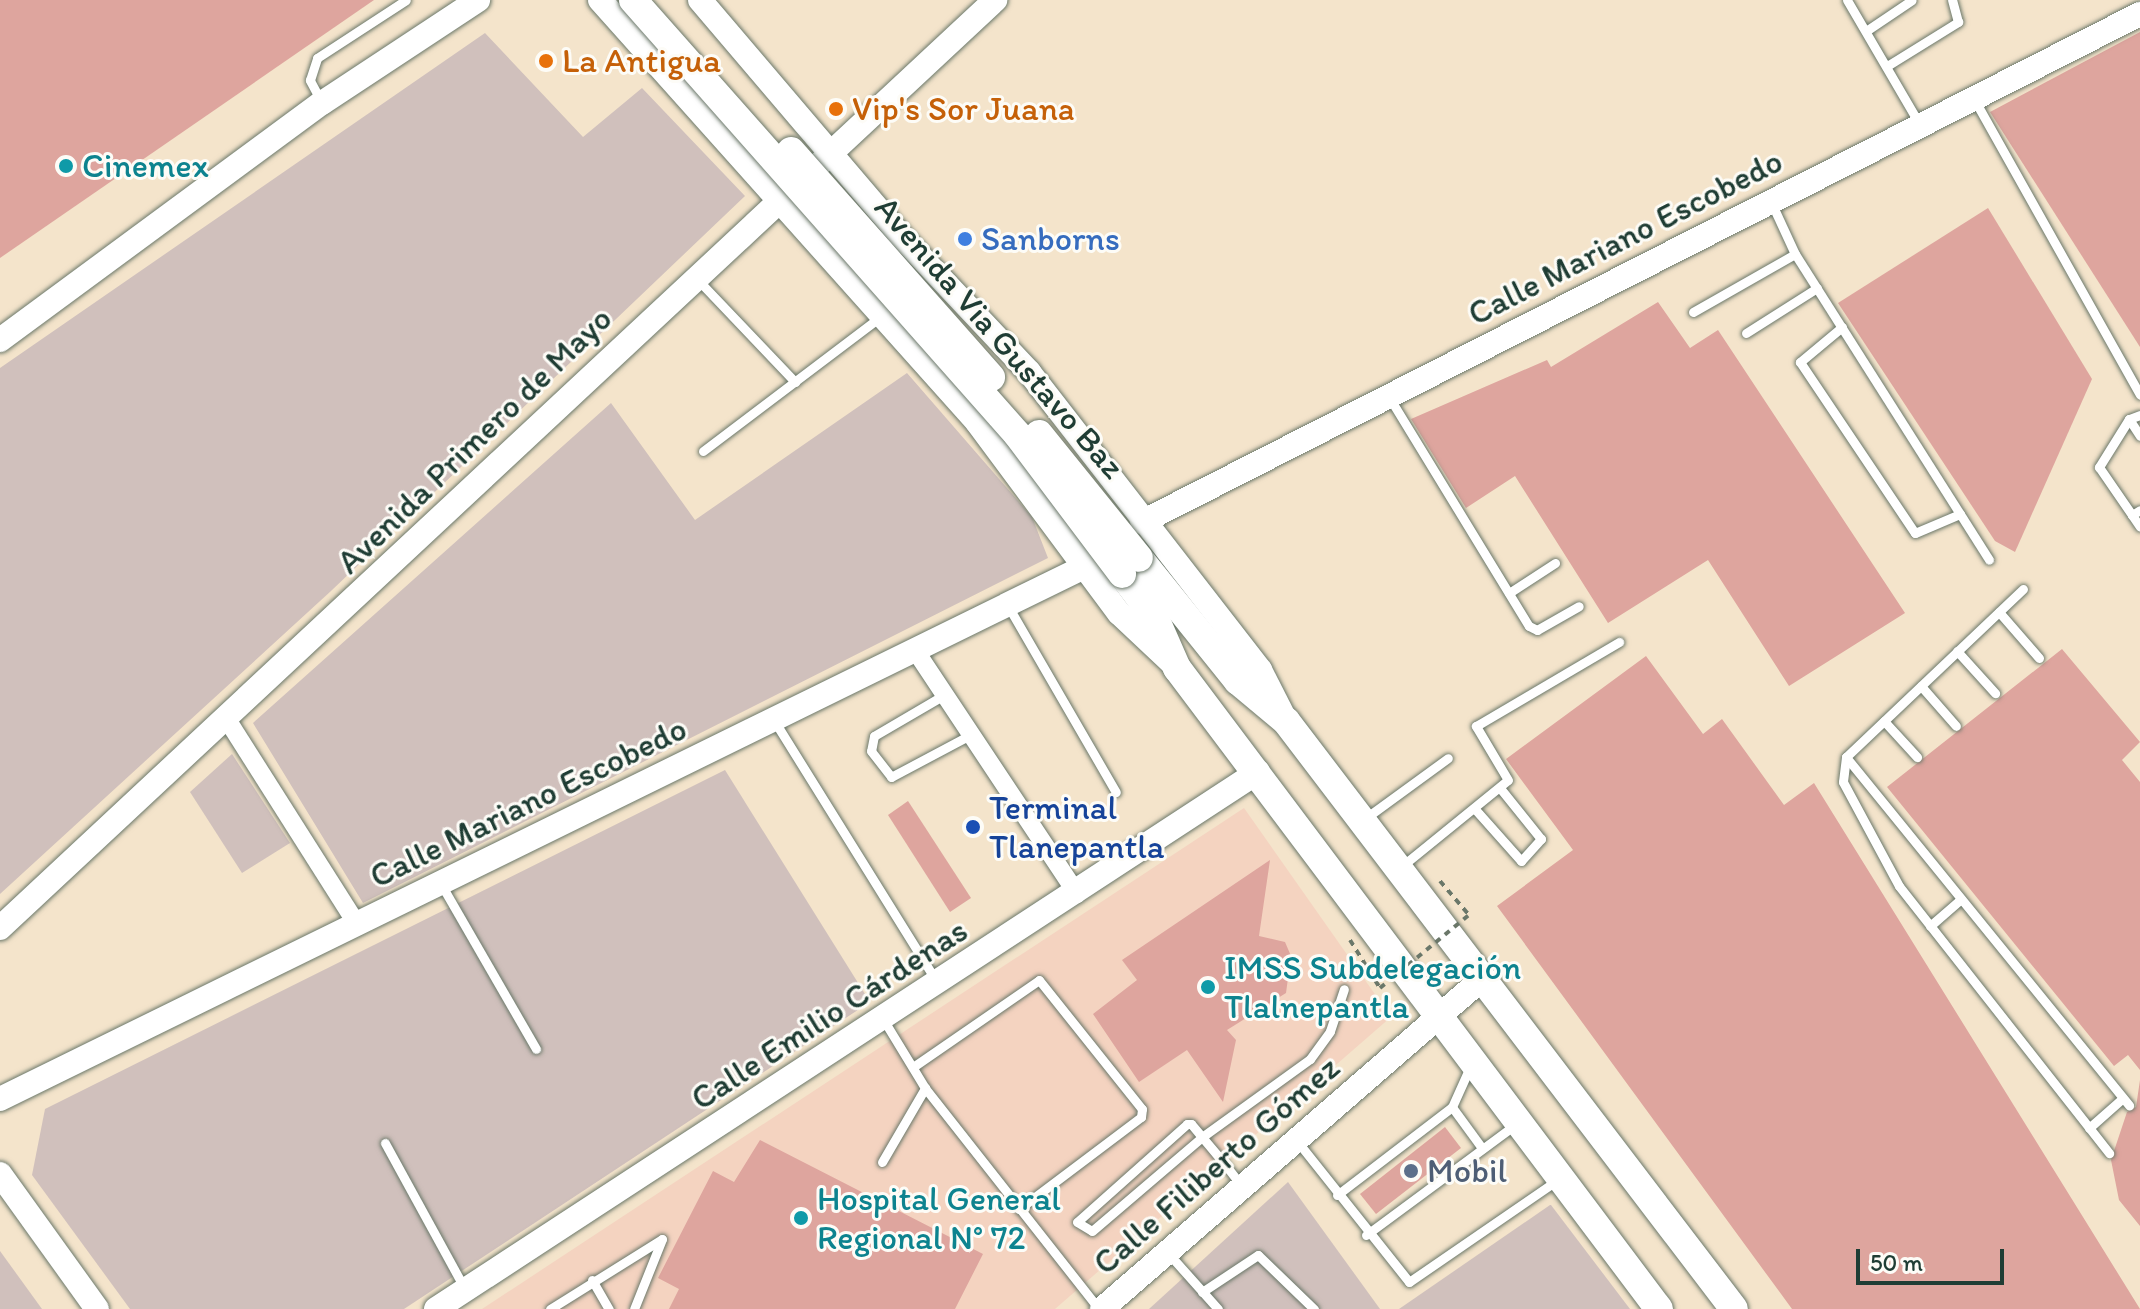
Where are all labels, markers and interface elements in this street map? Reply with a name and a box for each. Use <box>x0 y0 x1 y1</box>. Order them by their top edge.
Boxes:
place label: La Antigua <box>562 41 721 81</box>
marker: La Antigua <box>537 52 555 70</box>
place label: Vip's Sor Juana <box>852 89 1074 129</box>
marker: Vip's Sor Juana <box>827 100 845 118</box>
street label: Calle Mariano Escobedo <box>1461 140 1789 334</box>
place label: Cinemex <box>82 146 209 186</box>
marker: Cinemex <box>57 157 75 175</box>
street label: Avenida Via Gustavo Baz <box>867 188 1133 486</box>
place label: Sanborns <box>981 219 1120 259</box>
marker: Sanborns <box>956 230 974 248</box>
street label: Avenida Primero de Mayo <box>328 298 620 582</box>
street label: Calle Mariano Escobedo <box>363 708 693 896</box>
place label: Terminal Tlanepantla <box>989 787 1165 866</box>
marker: Terminal Tlanepantla <box>964 818 982 836</box>
street label: Calle Emilio Cárdenas <box>683 910 975 1118</box>
place label: IMSS Subdelegación Tlalnepantla <box>1224 947 1521 1026</box>
marker: IMSS Subdelegación Tlalnepantla <box>1199 978 1217 996</box>
street label: Calle Filiberto Gómez <box>1084 1047 1348 1283</box>
place label: Mobil <box>1427 1151 1507 1191</box>
marker: Mobil <box>1402 1162 1420 1180</box>
place label: Hospital General Regional N° 72 <box>817 1178 1061 1258</box>
marker: Hospital General Regional N° 72 <box>792 1209 810 1227</box>
scale bar <box>1860 1233 2008 1283</box>
text: 50 m <box>1870 1248 1923 1277</box>

